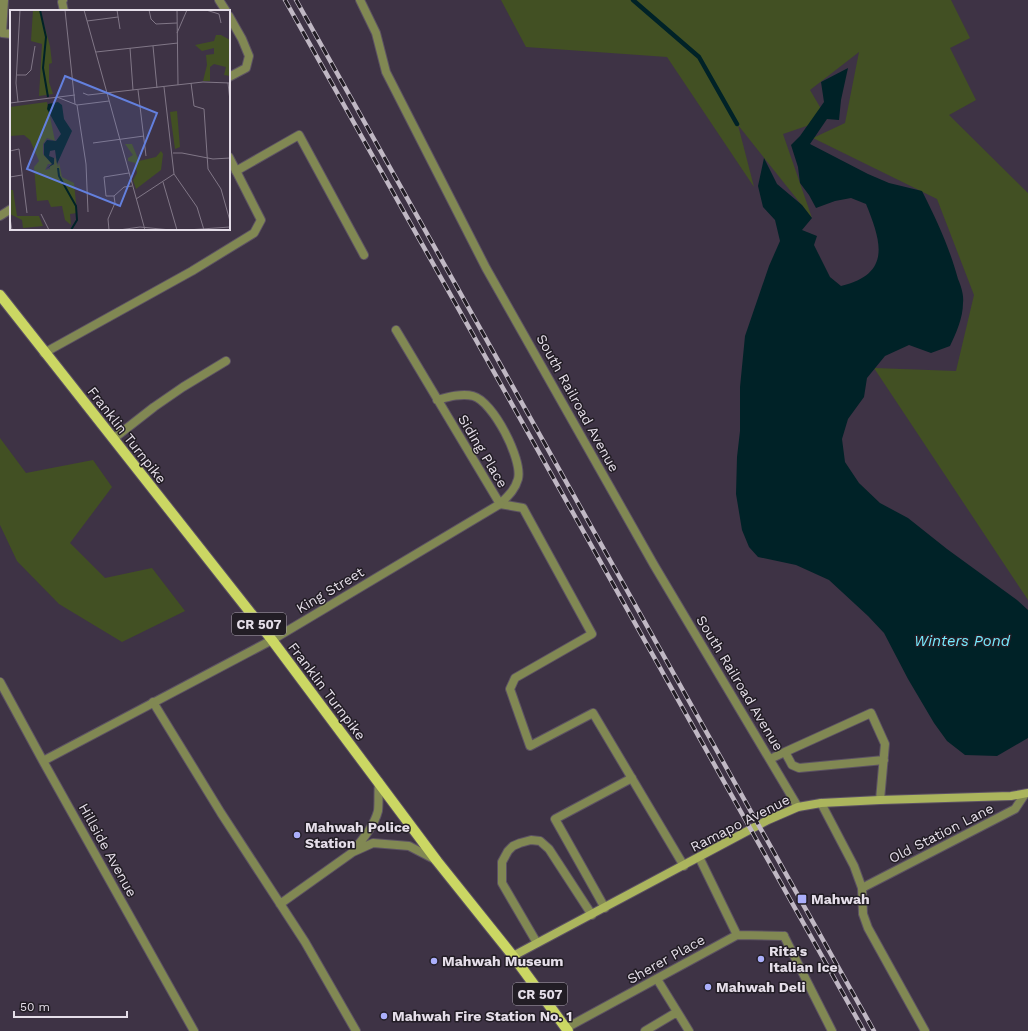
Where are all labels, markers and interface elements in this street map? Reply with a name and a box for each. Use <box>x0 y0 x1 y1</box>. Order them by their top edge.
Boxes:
inset map <box>10 10 230 230</box>
street label: South Railroad Avenue <box>533 331 623 475</box>
street label: Franklin Turnpike <box>84 384 170 486</box>
street label: Siding Place <box>455 411 511 491</box>
street label: King Street <box>293 564 367 616</box>
street label: South Railroad Avenue <box>693 612 787 754</box>
road number: CR 507 <box>232 613 286 635</box>
water label: Winters Pond <box>914 632 1011 650</box>
street label: Franklin Turnpike <box>285 639 369 743</box>
street label: Ramapo Avenue <box>688 791 792 855</box>
street label: Old Station Lane <box>886 800 996 866</box>
street label: Hillside Avenue <box>76 801 140 899</box>
place label: Mahwah Police Station <box>305 819 410 851</box>
marker: Mahwah Police Station <box>292 830 302 840</box>
place label: Mahwah <box>811 891 870 907</box>
marker: Mahwah <box>796 893 808 905</box>
street label: Sherer Place <box>624 931 708 987</box>
place label: Rita's Italian Ice <box>769 943 838 975</box>
place label: Mahwah Museum <box>442 953 563 969</box>
marker: Rita's Italian Ice <box>756 954 766 964</box>
marker: Mahwah Museum <box>429 956 439 966</box>
place label: Mahwah Deli <box>716 979 806 995</box>
marker: Mahwah Deli <box>703 982 713 992</box>
road number: CR 507 <box>513 983 567 1005</box>
scale bar <box>14 993 127 1019</box>
text: 50 m <box>20 1000 50 1014</box>
place label: Mahwah Fire Station No. 1 <box>392 1008 572 1024</box>
marker: Mahwah Fire Station No. 1 <box>379 1011 389 1021</box>

